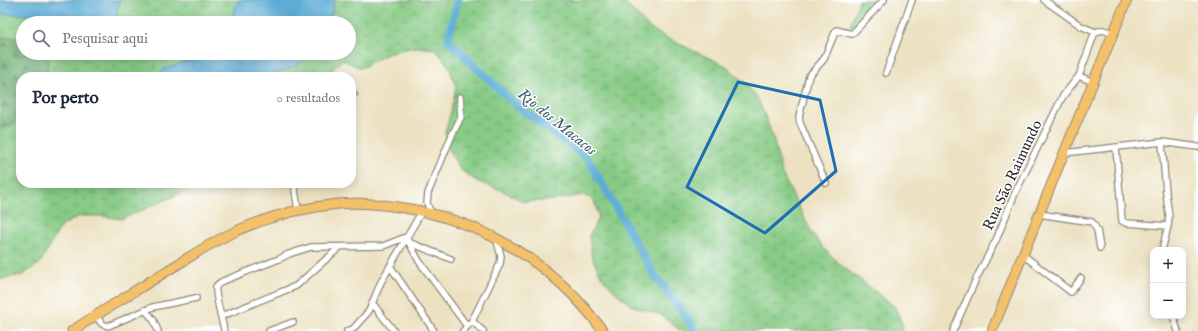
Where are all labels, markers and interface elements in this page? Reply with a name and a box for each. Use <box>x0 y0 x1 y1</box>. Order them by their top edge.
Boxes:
search box <box>16 16 356 60</box>
icon: search <box>30 27 52 49</box>
text: Pesquisar aqui <box>62 29 148 48</box>
water label: Rio dos Macacos <box>513 85 601 161</box>
text: Por perto <box>32 88 99 109</box>
text: 0 resultados <box>277 90 340 107</box>
street label: Rua São Raimundo <box>979 117 1046 233</box>
map controls <box>1150 247 1186 319</box>
button: + <box>1150 247 1186 283</box>
button: − <box>1150 283 1186 319</box>

